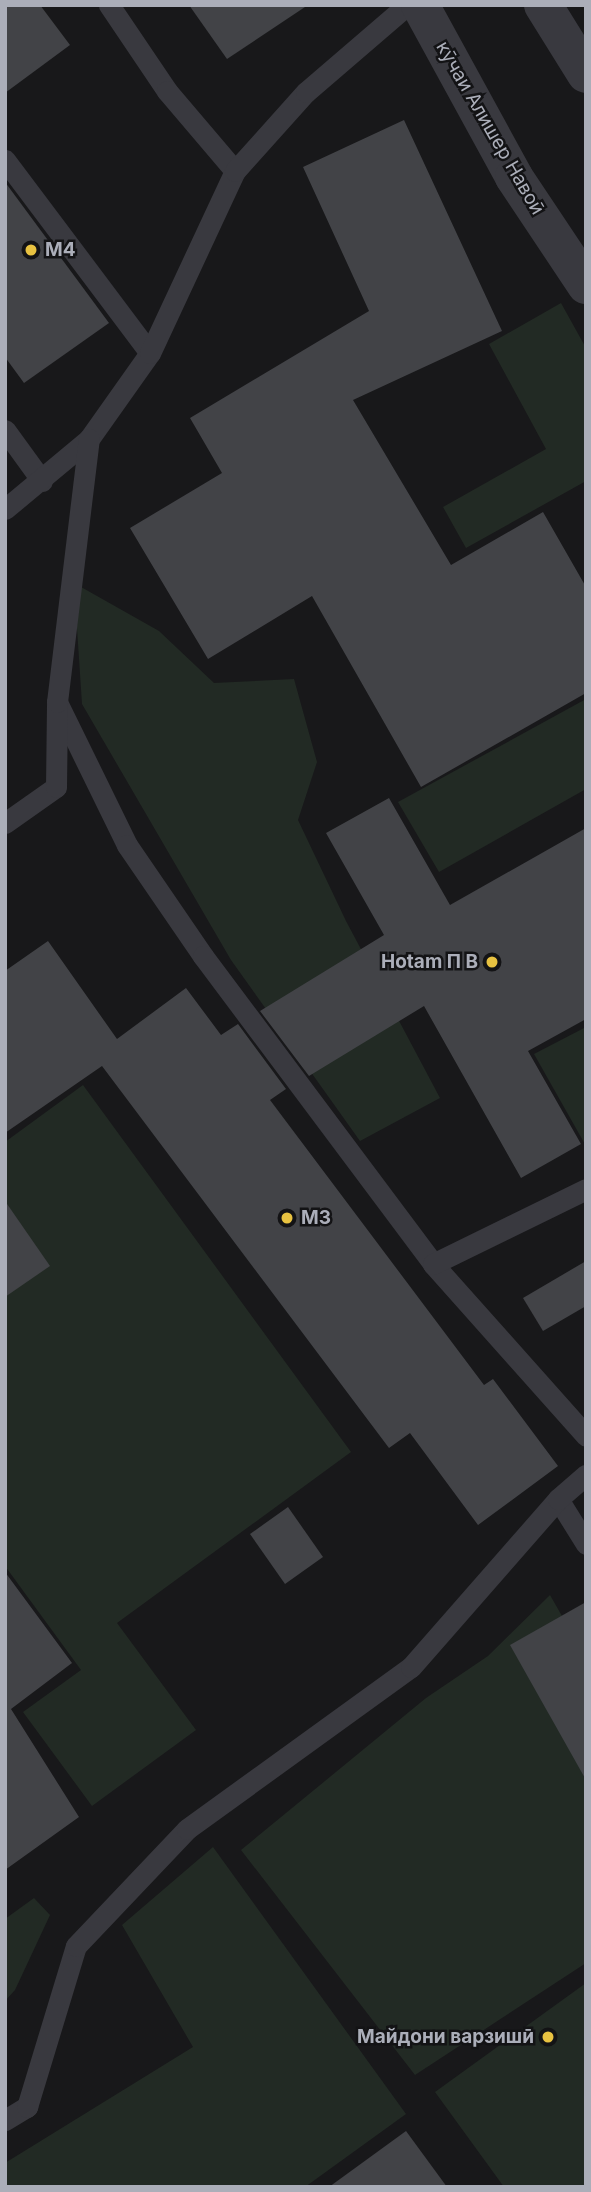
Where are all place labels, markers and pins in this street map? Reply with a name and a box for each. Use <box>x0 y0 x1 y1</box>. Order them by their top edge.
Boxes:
place label: М4 <box>45 239 76 261</box>
marker: М4 <box>23 242 39 258</box>
place label: Hotam П В <box>381 951 478 973</box>
marker: Hotam П В <box>484 954 500 970</box>
place label: М3 <box>301 1207 331 1229</box>
marker: М3 <box>279 1210 295 1226</box>
place label: Майдони варзишӣ <box>357 2026 534 2048</box>
marker: Майдони варзишӣ <box>540 2029 556 2045</box>

